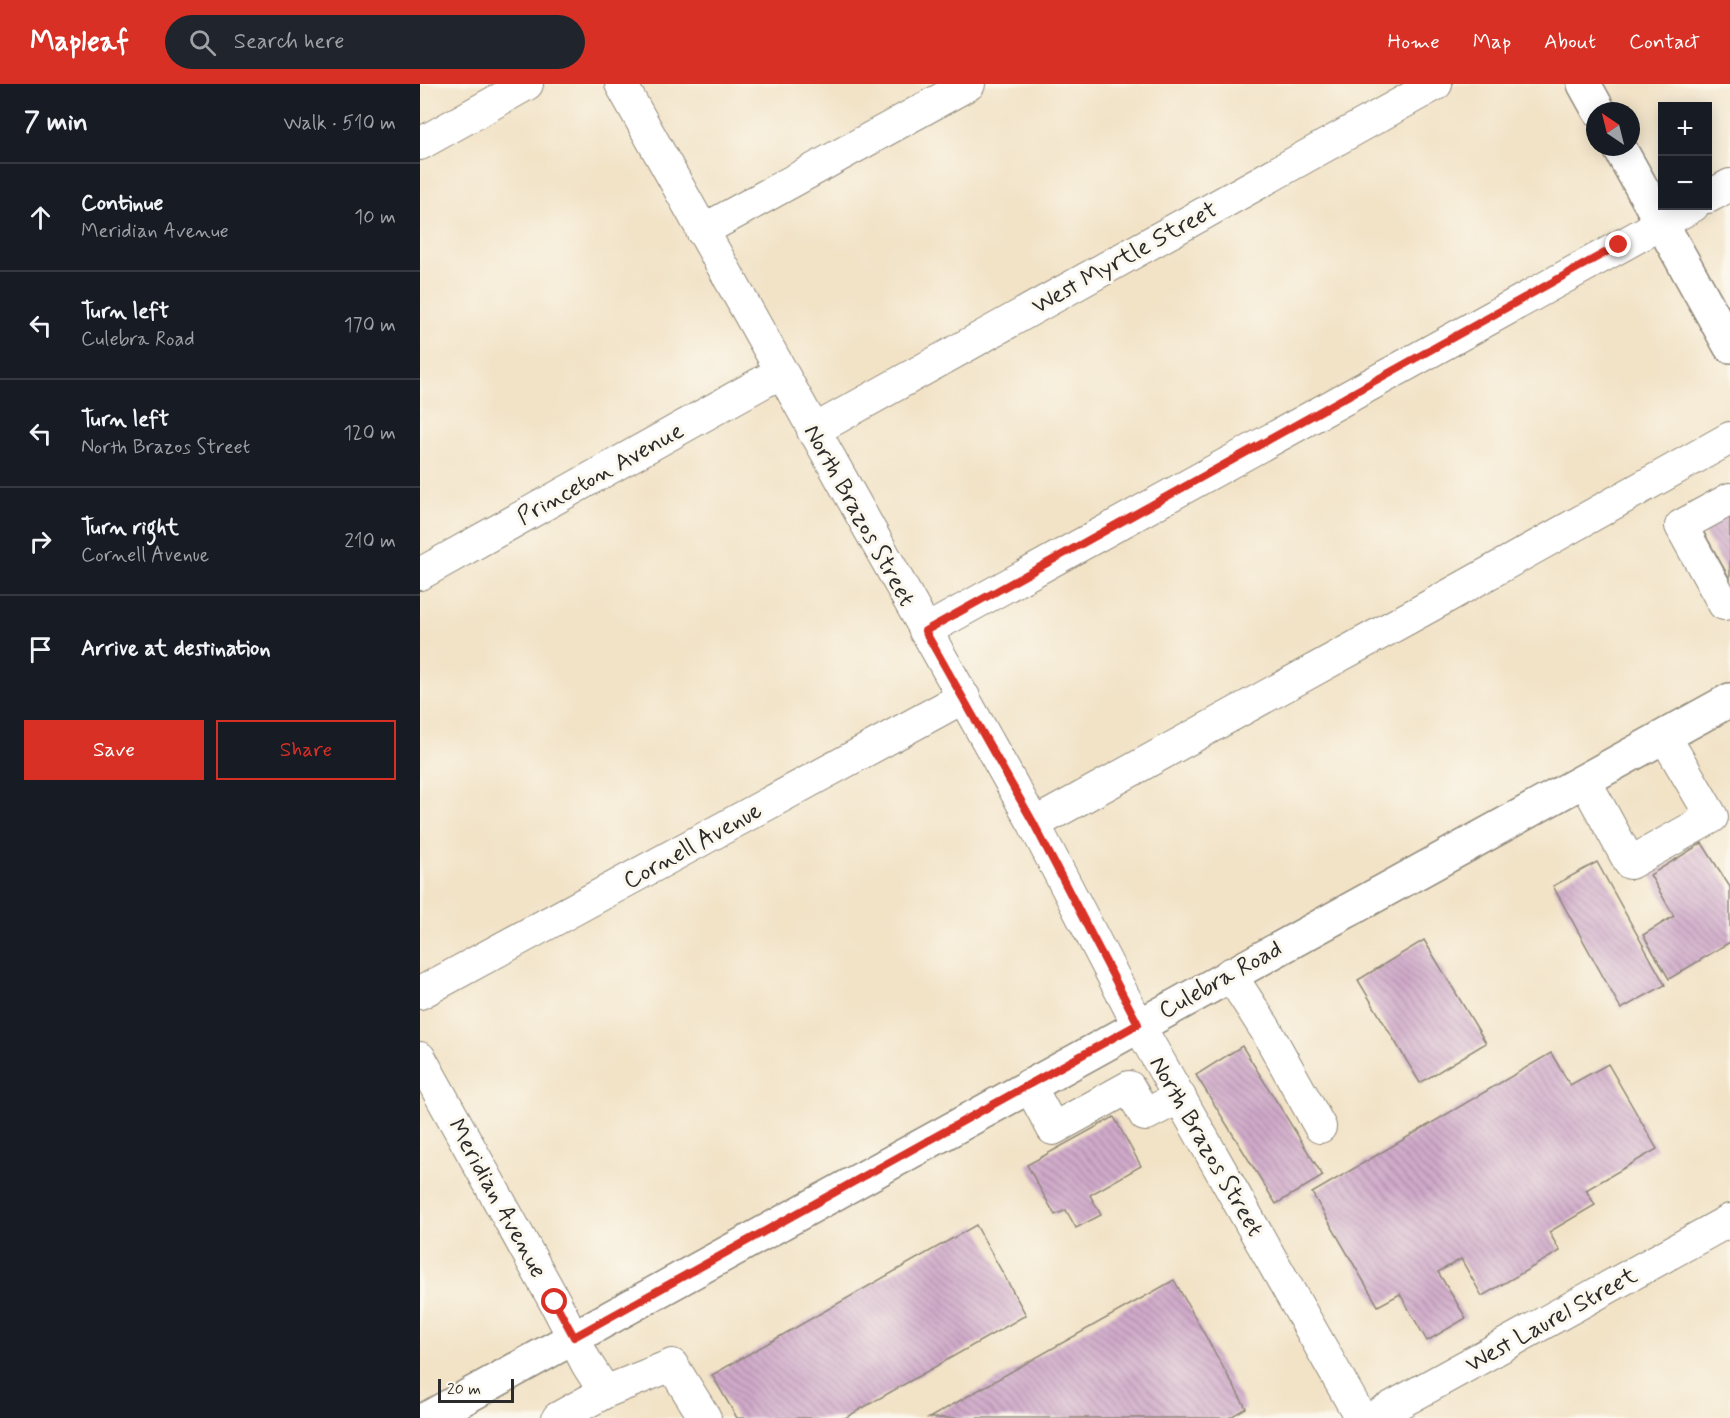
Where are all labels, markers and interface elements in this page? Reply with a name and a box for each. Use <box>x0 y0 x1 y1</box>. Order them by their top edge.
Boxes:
search box <box>165 15 585 69</box>
text: Mapleaf <box>30 24 129 61</box>
icon: search <box>186 26 219 59</box>
text: Search here <box>234 28 344 56</box>
text: Home <box>1388 28 1440 56</box>
text: Map <box>1473 28 1511 56</box>
text: About <box>1544 28 1596 56</box>
text: Contact <box>1629 28 1700 56</box>
north arrow <box>1586 102 1640 156</box>
map controls <box>1658 102 1712 210</box>
button: + <box>1658 102 1712 156</box>
text: 7 min <box>24 106 88 140</box>
text: Walk · 510 m <box>283 110 396 137</box>
button: − <box>1658 156 1712 210</box>
text: Continue <box>81 190 163 218</box>
street label: West Myrtle Street <box>1027 194 1223 322</box>
icon: ahead <box>24 201 57 234</box>
text: 10 m <box>354 204 396 231</box>
text: Meridian Avenue <box>81 218 229 245</box>
route end <box>1605 231 1631 257</box>
text: Turn left <box>81 298 169 326</box>
icon: left <box>24 309 57 342</box>
text: 170 m <box>344 312 396 339</box>
text: Culebra Road <box>81 326 195 353</box>
text: Turn left <box>81 406 169 434</box>
street label: Princeton Avenue <box>512 416 690 533</box>
icon: left <box>24 417 57 450</box>
street label: North Brazos Street <box>796 419 922 612</box>
text: 120 m <box>343 420 396 447</box>
text: North Brazos Street <box>81 434 250 461</box>
text: Turn right <box>81 514 179 542</box>
icon: right <box>24 525 57 558</box>
text: 210 m <box>344 528 396 555</box>
text: Cornell Avenue <box>81 542 209 569</box>
icon: arrive <box>24 633 57 666</box>
text: Arrive at destination <box>81 635 271 663</box>
button: Save <box>24 720 204 780</box>
button: Share <box>216 720 396 780</box>
street label: Cornell Avenue <box>618 795 767 897</box>
street label: Culebra Road <box>1154 934 1288 1027</box>
street label: North Brazos Street <box>1141 1051 1270 1243</box>
street label: Meridian Avenue <box>440 1114 553 1284</box>
street label: West Laurel Street <box>1460 1260 1643 1380</box>
route start <box>541 1288 567 1314</box>
scale bar <box>438 1376 514 1404</box>
text: 20 m <box>447 1379 481 1400</box>

